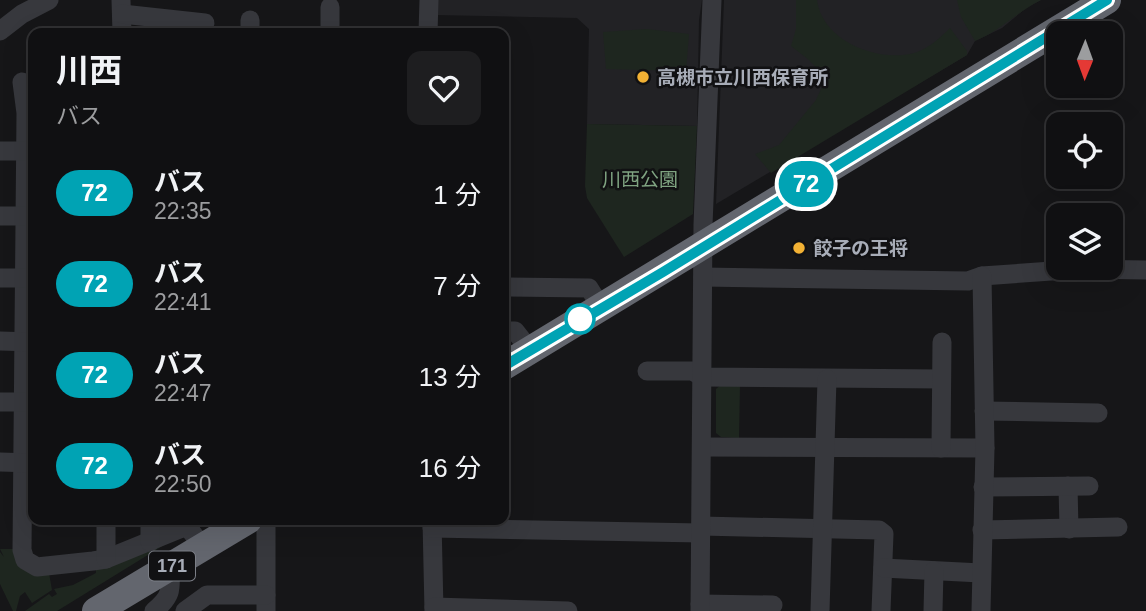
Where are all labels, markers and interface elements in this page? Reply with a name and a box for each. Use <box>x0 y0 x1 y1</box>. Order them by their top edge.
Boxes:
north arrow <box>1046 21 1124 98</box>
map controls <box>1046 21 1123 280</box>
button: heart <box>407 51 481 125</box>
text: 川西 <box>56 52 122 89</box>
place label: 高槻市立川西保育所 <box>657 67 828 88</box>
marker: 高槻市立川西保育所 <box>635 69 651 85</box>
text: バス <box>56 103 102 129</box>
button: locate <box>1046 112 1123 189</box>
line badge: 72 <box>774 161 838 207</box>
text: バス <box>154 167 206 197</box>
park label: 川西公園 <box>602 169 678 190</box>
text: 72 <box>793 170 819 197</box>
text: 72 <box>81 179 108 206</box>
text: 1 分 <box>433 180 481 210</box>
text: 22:35 <box>154 198 212 224</box>
button: layers <box>1046 203 1123 280</box>
place label: 餃子の王将 <box>813 238 908 259</box>
marker: 餃子の王将 <box>791 240 807 256</box>
text: バス <box>154 258 206 288</box>
text: 72 <box>81 270 108 297</box>
text: 7 分 <box>433 271 481 301</box>
text: 22:41 <box>154 289 212 315</box>
unlabelled marker <box>565 304 595 334</box>
text: バス <box>154 349 206 379</box>
text: 72 <box>81 361 108 388</box>
text: 13 分 <box>419 362 481 392</box>
text: 22:47 <box>154 380 212 406</box>
text: バス <box>154 440 206 470</box>
text: 72 <box>81 452 108 479</box>
text: 16 分 <box>419 453 481 483</box>
text: 22:50 <box>154 471 212 497</box>
road number: 171 <box>149 552 195 580</box>

